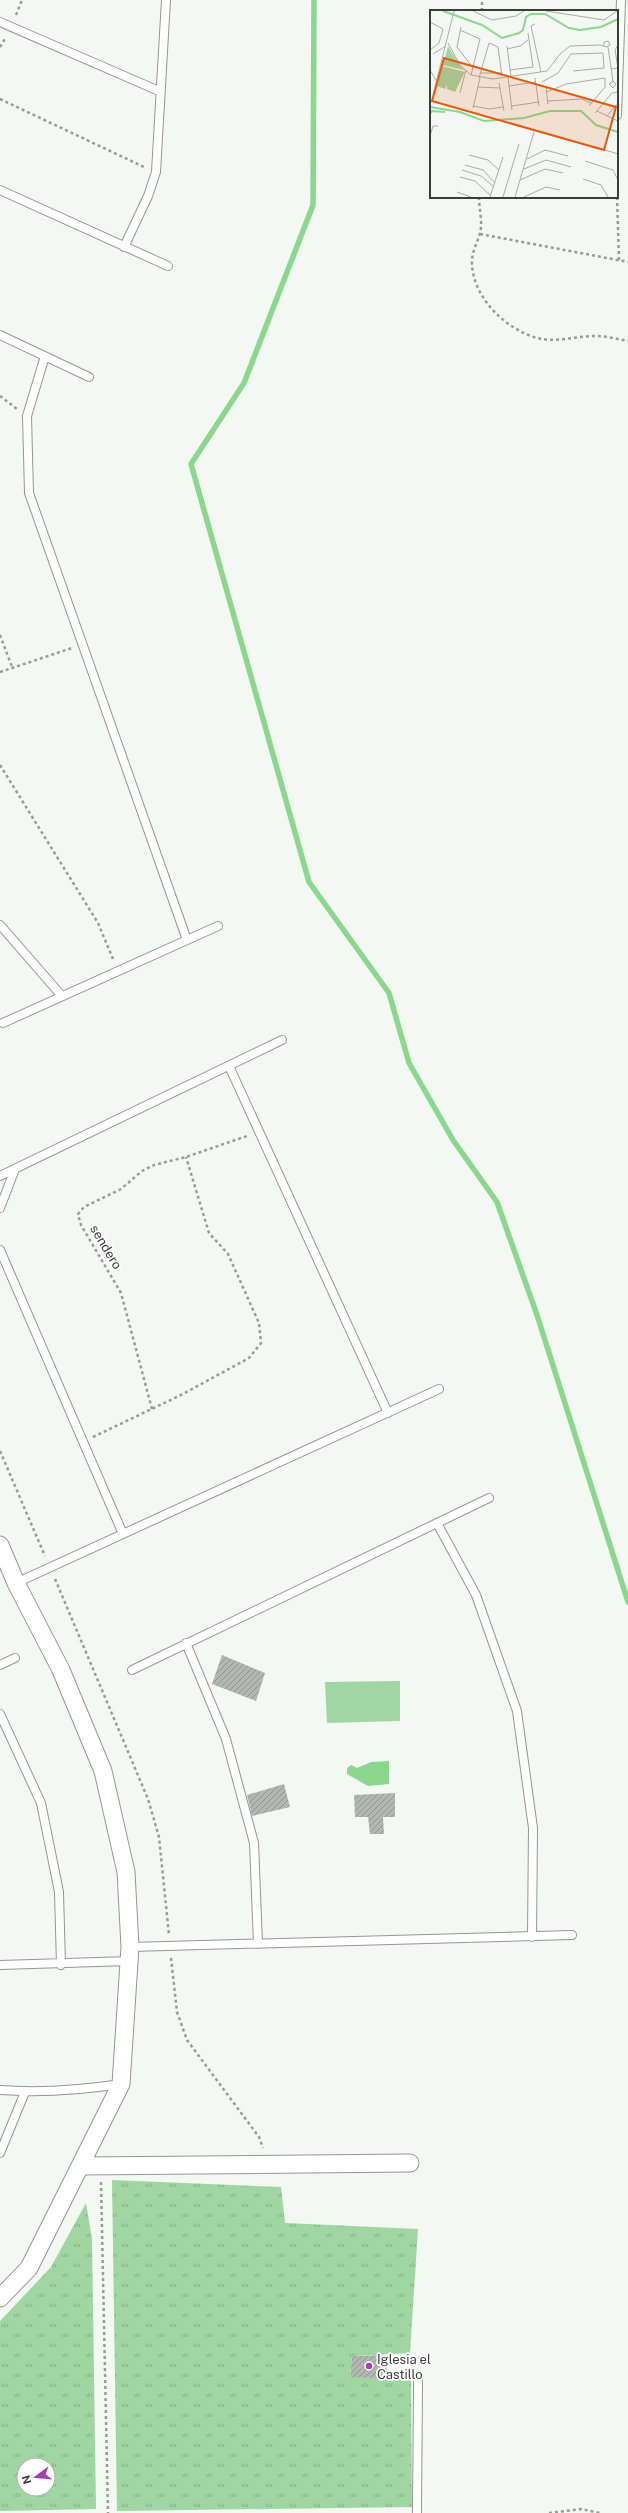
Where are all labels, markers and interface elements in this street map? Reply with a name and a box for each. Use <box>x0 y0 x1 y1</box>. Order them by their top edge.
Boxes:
inset map <box>430 10 618 198</box>
street label: sendero <box>87 1222 125 1272</box>
place label: Iglesia el Castillo <box>377 2352 431 2382</box>
marker: Iglesia el Castillo <box>364 2361 374 2371</box>
north arrow <box>16 2457 56 2497</box>
text: N <box>19 2474 33 2486</box>

